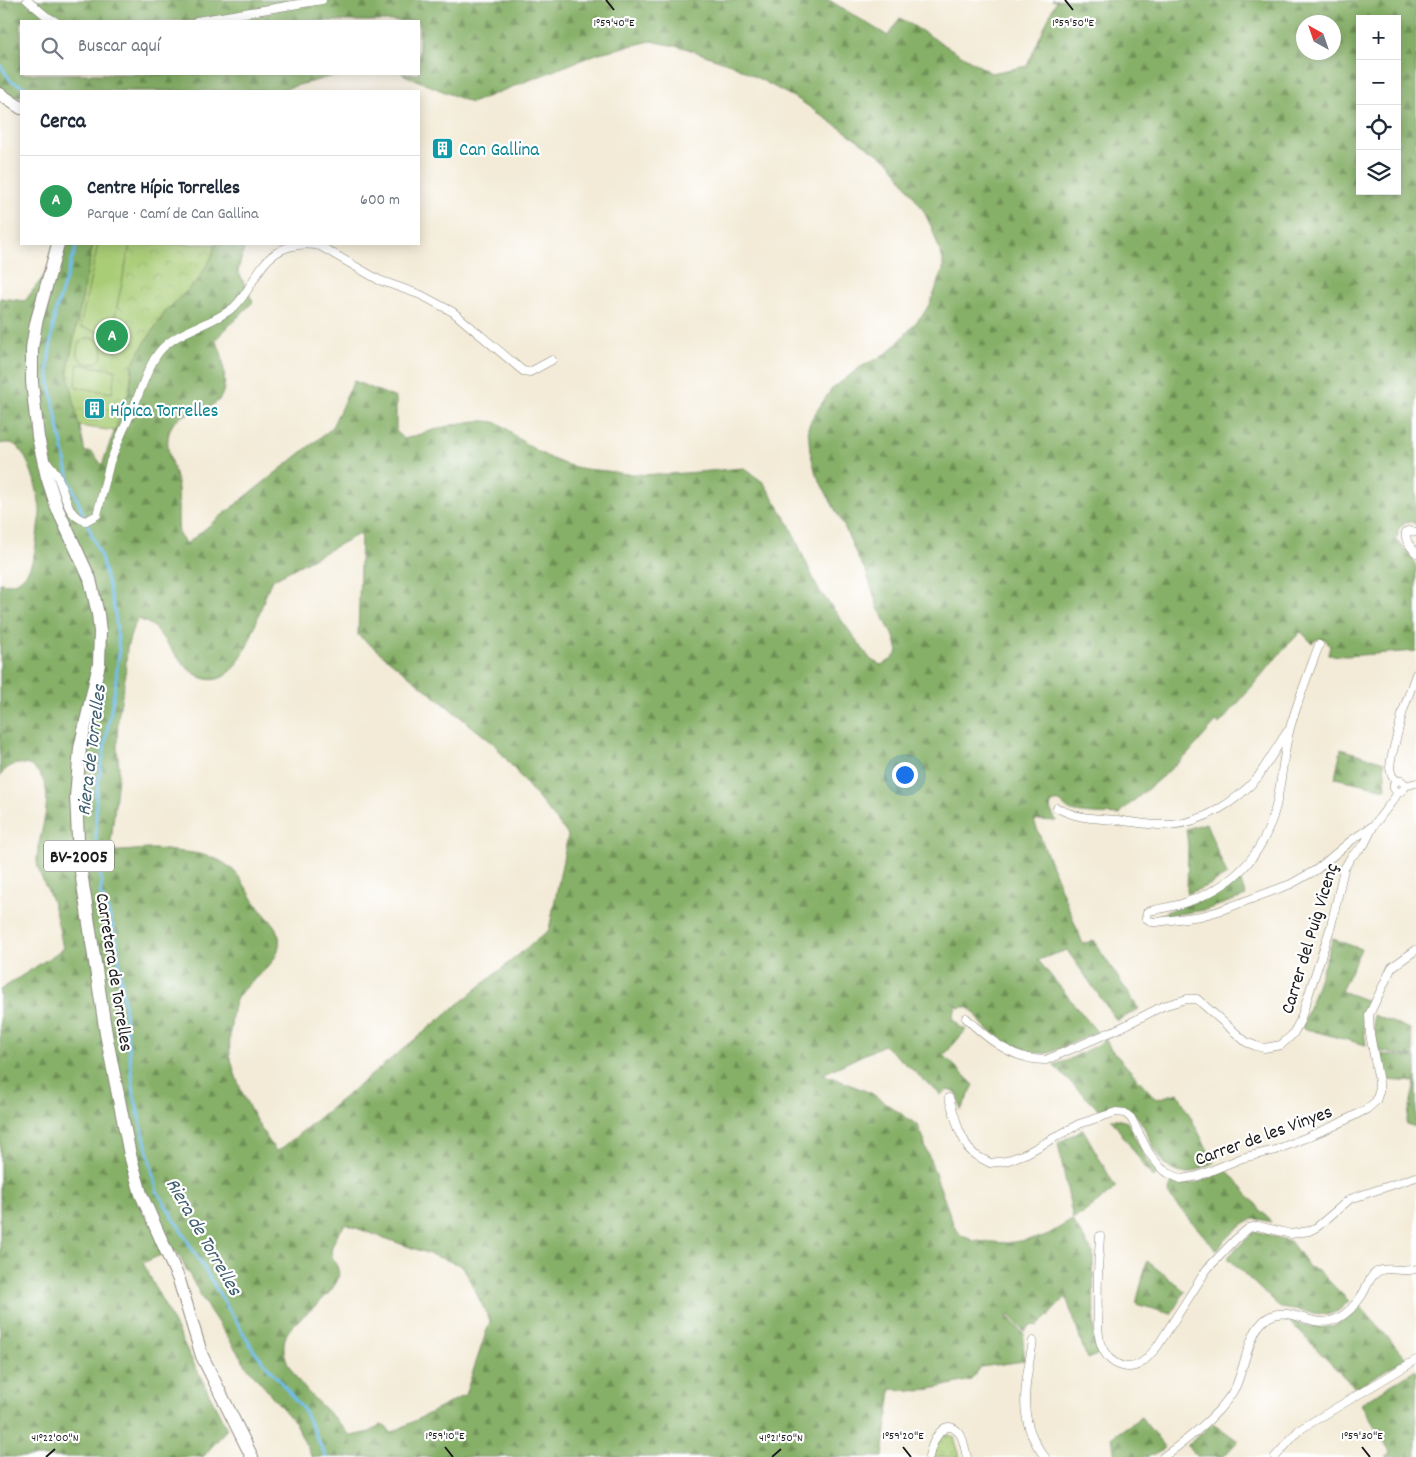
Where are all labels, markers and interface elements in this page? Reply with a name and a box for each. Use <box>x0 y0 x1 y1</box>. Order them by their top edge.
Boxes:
text: 1°59'40"E <box>593 15 635 32</box>
text: 1°59'50"E <box>1052 15 1094 32</box>
north arrow <box>1296 15 1341 60</box>
map controls <box>1356 15 1401 195</box>
button: + <box>1356 15 1401 60</box>
search box <box>20 20 420 75</box>
icon: search <box>38 34 66 62</box>
text: Buscar aquí <box>78 34 160 61</box>
button: − <box>1356 60 1401 105</box>
button: locate <box>1356 105 1401 150</box>
text: Cerca <box>40 108 86 138</box>
building icon: Can Gallina <box>431 136 455 160</box>
place label: Can Gallina <box>459 138 540 165</box>
button: layers <box>1356 150 1401 195</box>
text: Centre Hípic Torrelles <box>87 176 240 203</box>
text: A <box>52 189 60 212</box>
text: 600 m <box>360 189 400 212</box>
text: Parque · Camí de Can Gallina <box>87 203 258 226</box>
pin: A <box>96 317 128 355</box>
building icon: Hípica Torrelles <box>82 397 106 421</box>
place label: Hípica Torrelles <box>110 399 219 426</box>
water label: Riera de Torrelles <box>71 683 115 817</box>
your location <box>892 762 918 788</box>
road number: BV-2005 <box>44 840 114 871</box>
street label: Carrer del Puig Vicenç <box>1276 860 1347 1018</box>
street label: Carretera de Torrelles <box>87 891 138 1054</box>
street label: Carrer de les Vinyes <box>1192 1100 1337 1175</box>
water label: Riera de Torrelles <box>157 1173 248 1302</box>
text: 1°59'10"E <box>426 1428 465 1445</box>
text: 1°59'20"E <box>882 1428 924 1445</box>
text: 1°59'30"E <box>1341 1428 1383 1445</box>
text: 41°22'00"N <box>31 1430 79 1447</box>
text: 41°21'50"N <box>759 1430 803 1447</box>

